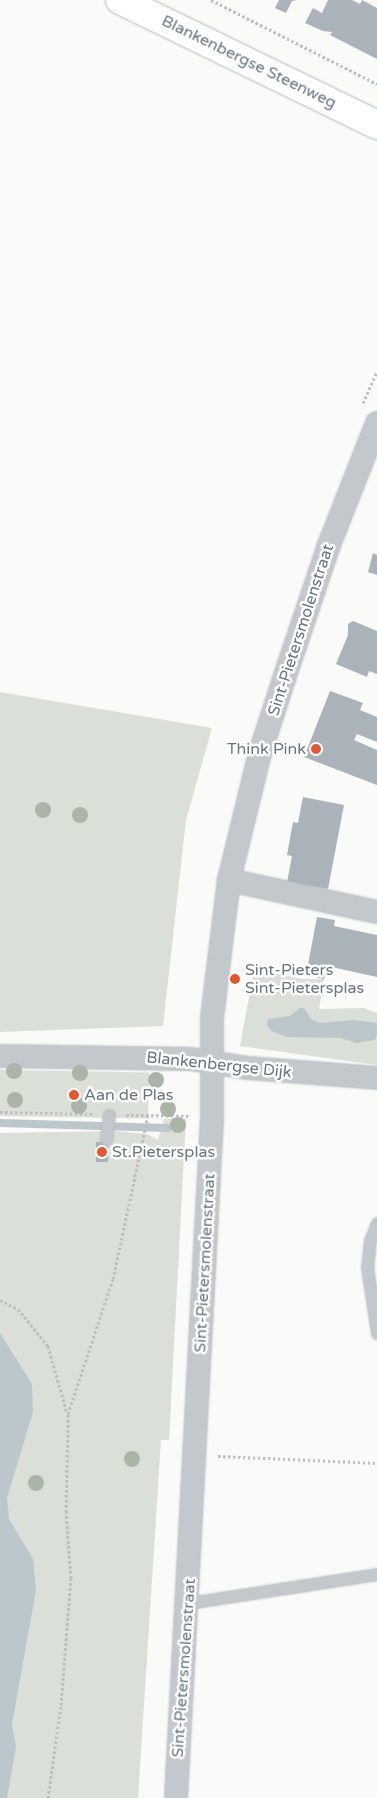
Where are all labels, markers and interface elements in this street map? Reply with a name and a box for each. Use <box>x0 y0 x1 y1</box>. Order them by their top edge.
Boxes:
street label: Blankenbergse Steenweg <box>158 11 340 113</box>
street label: Sint-Pietersmolenstraat <box>264 542 338 718</box>
place label: Think Pink <box>227 739 306 759</box>
marker: Think Pink <box>310 743 322 755</box>
place label: Sint-Pieters Sint-Pietersplas <box>245 960 364 998</box>
marker: Sint-Pieters Sint-Pietersplas <box>229 973 241 985</box>
street label: Blankenbergse Dijk <box>146 1048 292 1082</box>
place label: Aan de Plas <box>84 1085 173 1105</box>
marker: Aan de Plas <box>68 1089 80 1101</box>
place label: St.Pietersplas <box>112 1142 215 1162</box>
marker: St.Pietersplas <box>96 1146 108 1158</box>
street label: Sint-Pietersmolenstraat <box>191 1173 219 1353</box>
street label: Sint-Pietersmolenstraat <box>168 1578 200 1758</box>

